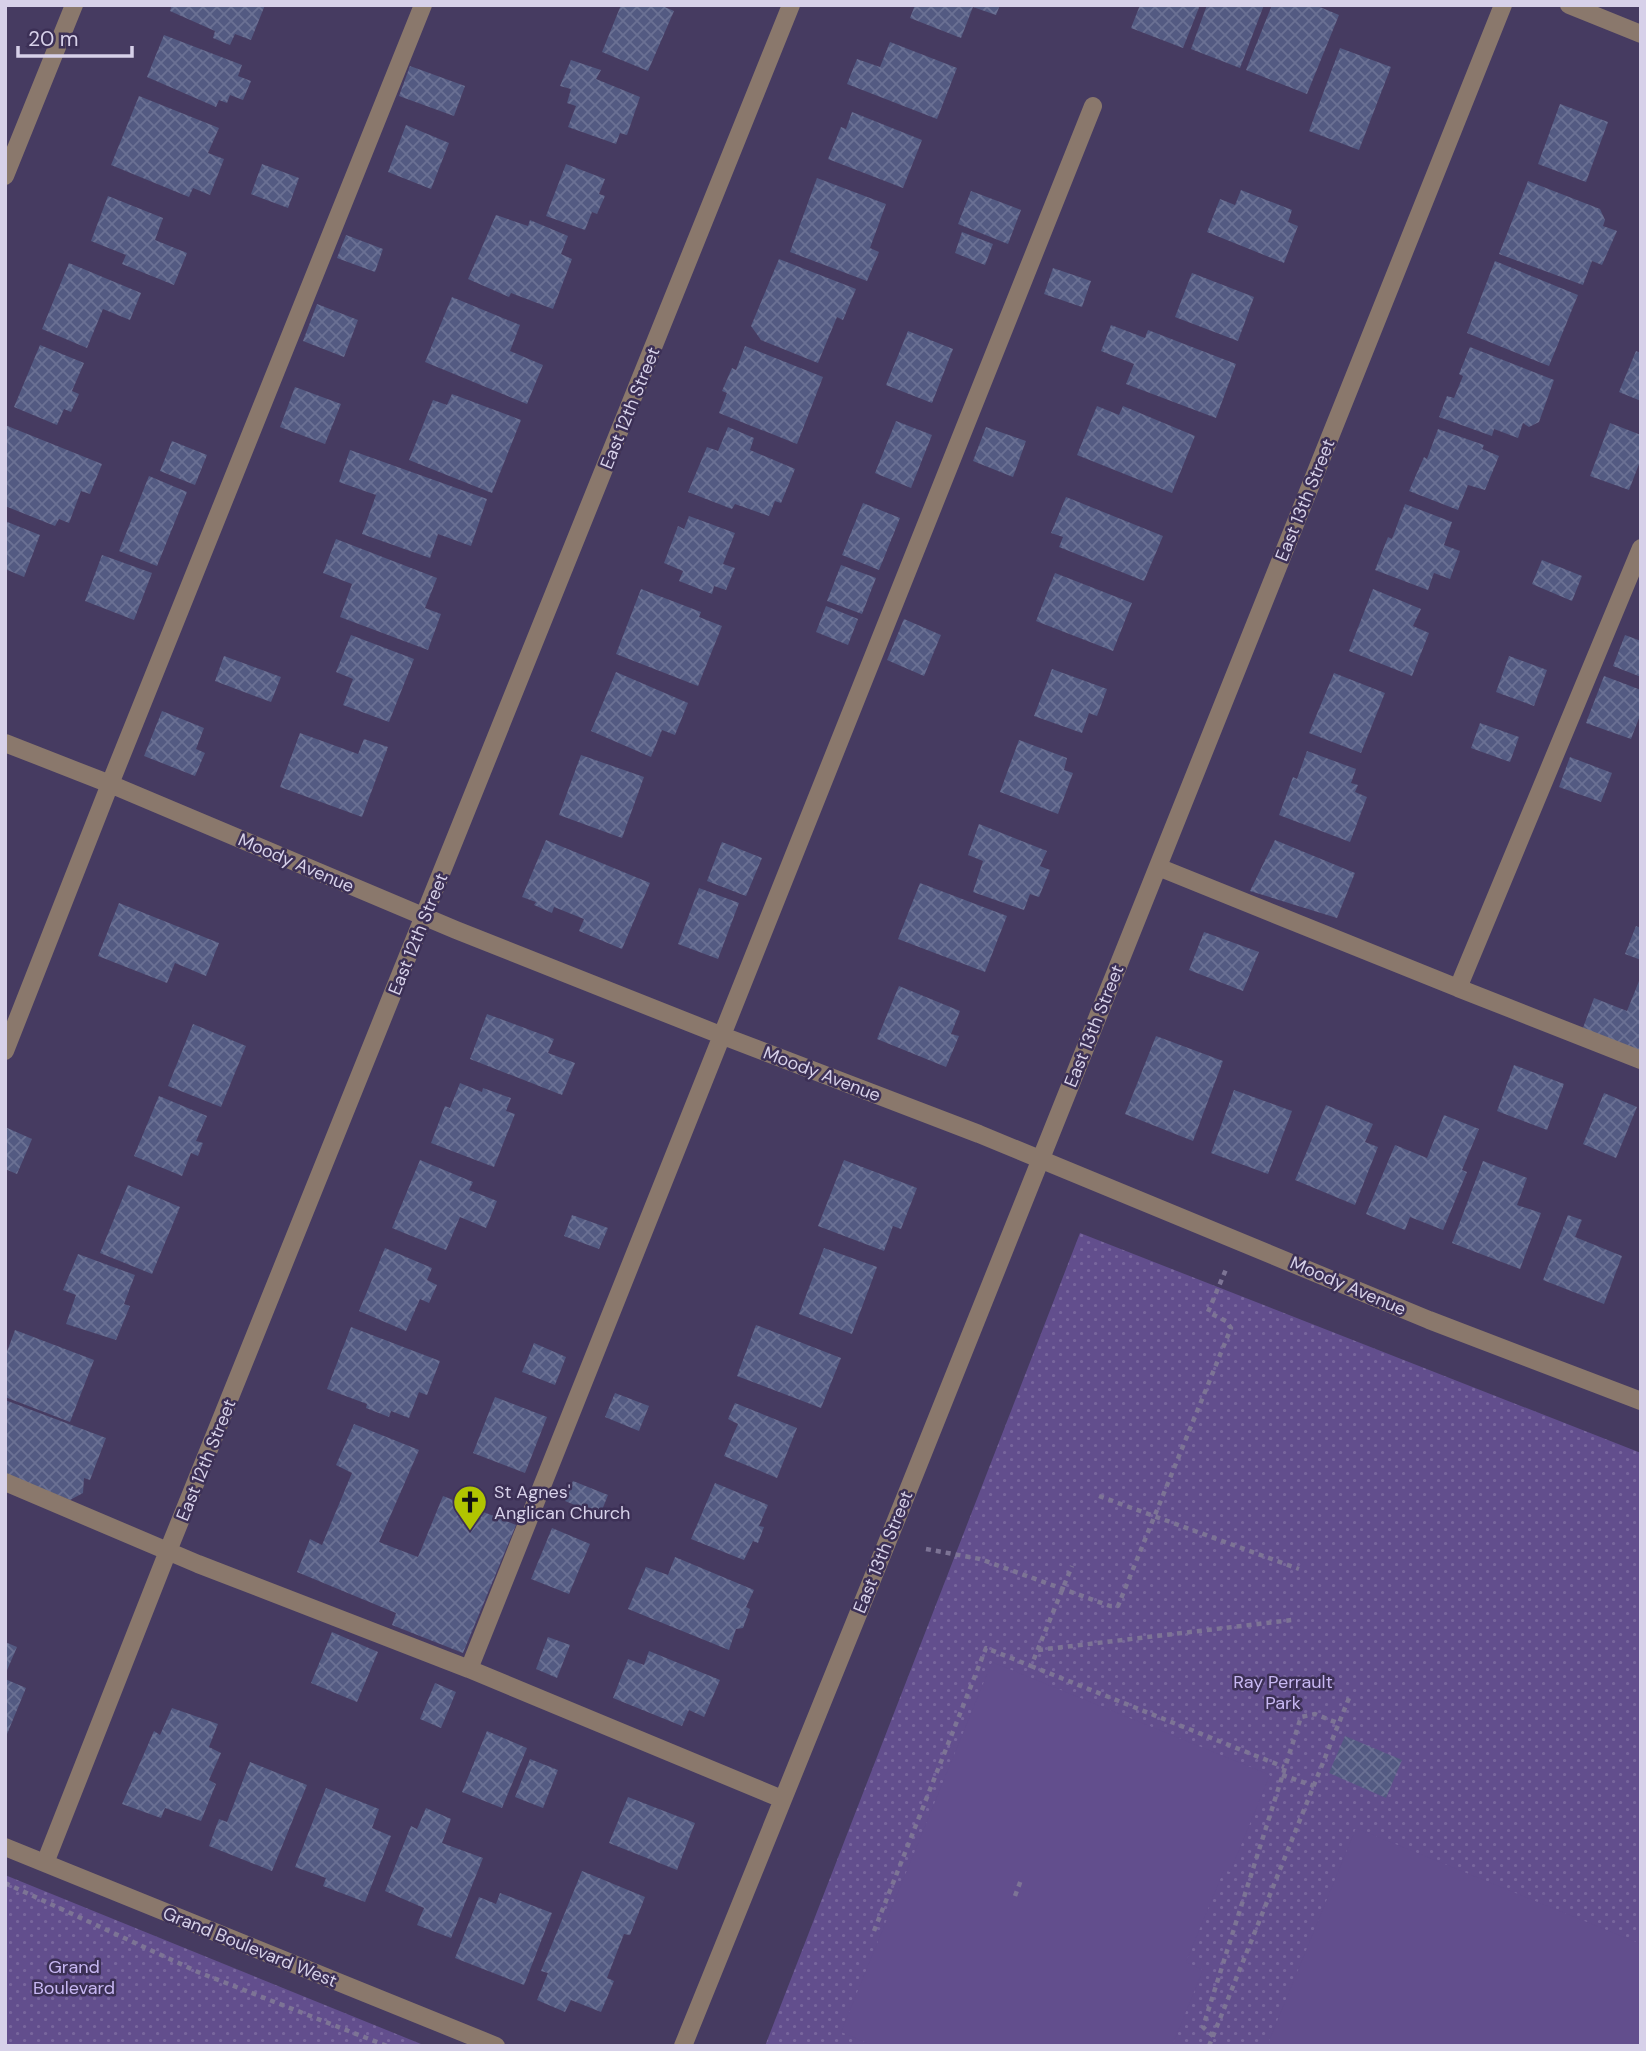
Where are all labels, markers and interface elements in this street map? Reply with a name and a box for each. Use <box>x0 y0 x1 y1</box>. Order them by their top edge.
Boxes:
scale bar <box>18 14 131 58</box>
text: 20 m <box>28 25 79 53</box>
street label: East 12th Street <box>595 343 665 473</box>
street label: East 13th Street <box>1270 435 1340 565</box>
street label: Moody Avenue <box>234 828 358 898</box>
street label: East 12th Street <box>383 869 453 999</box>
street label: East 13th Street <box>1059 961 1129 1091</box>
street label: Moody Avenue <box>760 1041 884 1107</box>
street label: Moody Avenue <box>1286 1251 1410 1321</box>
street label: East 12th Street <box>171 1395 241 1525</box>
place label: St Agnes' Anglican Church <box>494 1480 630 1525</box>
church icon: St Agnes' Anglican Church <box>451 1483 489 1532</box>
street label: East 13th Street <box>848 1487 918 1617</box>
park label: Ray Perrault Park <box>1233 1670 1333 1715</box>
street label: Grand Boulevard West <box>159 1901 341 1993</box>
park label: Grand Boulevard <box>33 1955 115 2000</box>

